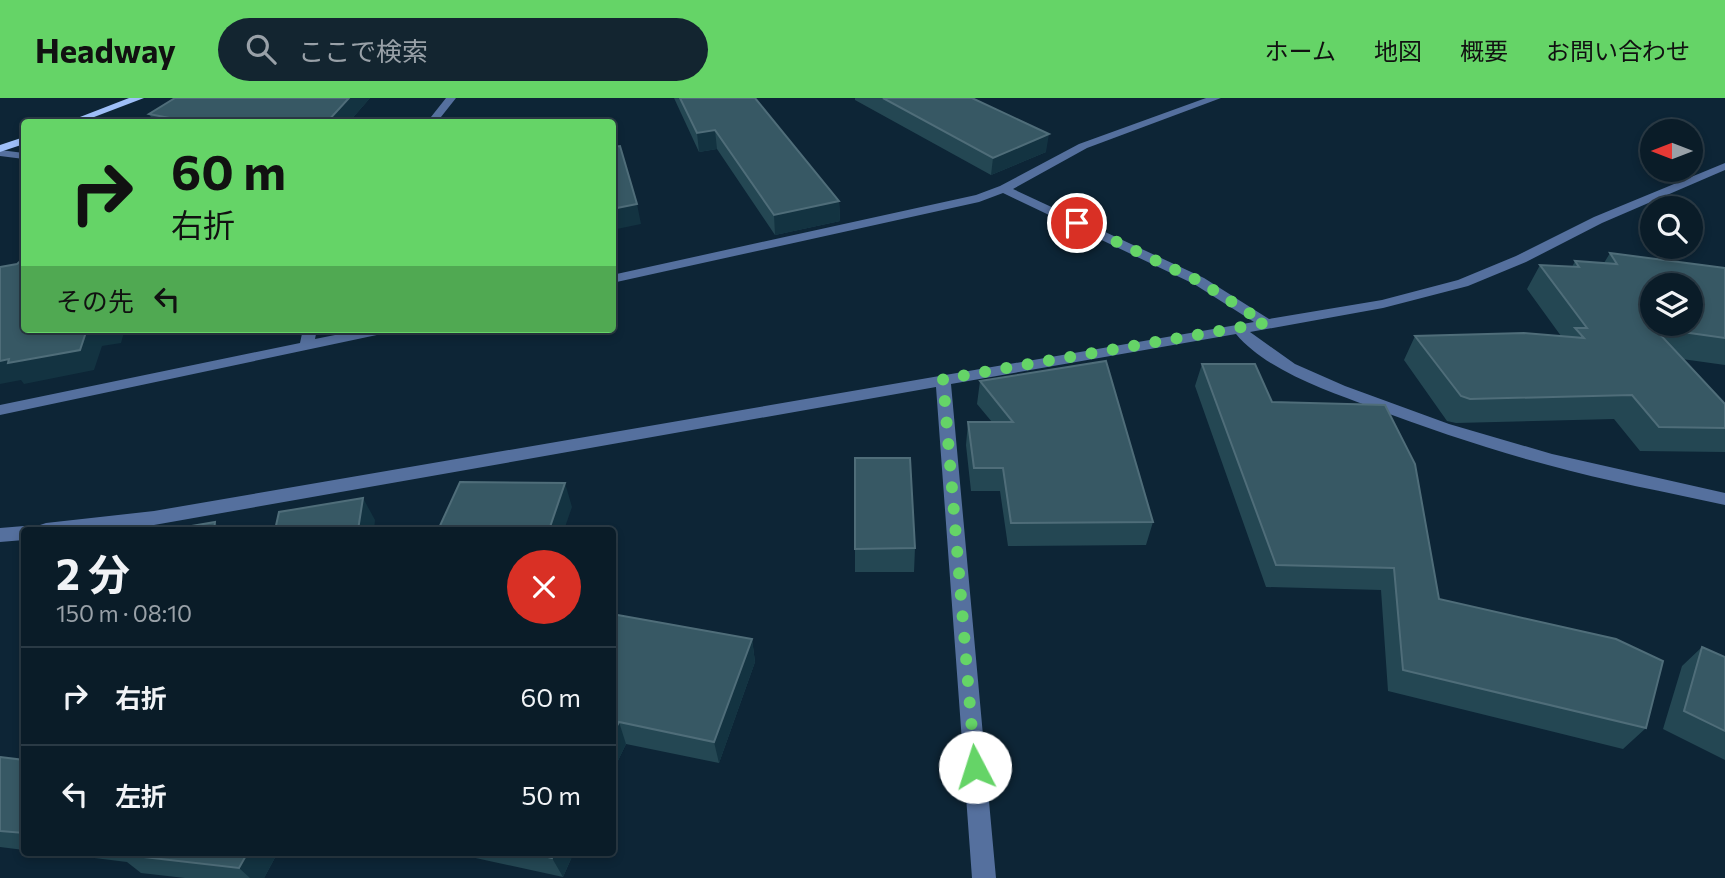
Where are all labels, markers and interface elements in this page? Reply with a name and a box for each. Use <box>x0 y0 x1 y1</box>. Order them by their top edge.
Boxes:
search box <box>218 18 708 81</box>
text: Headway <box>35 29 176 70</box>
icon: search <box>242 30 280 68</box>
text: ここで検索 <box>298 35 428 66</box>
text: ホーム <box>1265 36 1336 65</box>
text: 地図 <box>1374 36 1422 65</box>
text: 概要 <box>1460 36 1508 65</box>
text: お問い合わせ <box>1546 36 1690 65</box>
north arrow <box>1640 119 1703 182</box>
map controls <box>1640 119 1703 336</box>
text: 60 m <box>171 140 286 200</box>
icon: right <box>56 147 147 238</box>
pin <box>1047 193 1107 253</box>
button: search <box>1640 196 1703 259</box>
text: 右折 <box>171 204 235 244</box>
icon: arrive <box>1058 204 1096 242</box>
button: layers <box>1640 273 1703 336</box>
icon: left <box>148 280 186 318</box>
text: その先 <box>56 285 134 316</box>
text: 2 分 <box>56 547 130 599</box>
button: close <box>507 550 581 624</box>
text: 150 m · 08:10 <box>56 599 192 627</box>
icon: right <box>56 677 94 715</box>
text: 60 m <box>521 681 581 712</box>
text: 右折 <box>115 682 167 713</box>
position arrow <box>938 730 1012 804</box>
icon: left <box>56 775 94 813</box>
text: 50 m <box>521 779 581 810</box>
text: 左折 <box>115 780 167 811</box>

